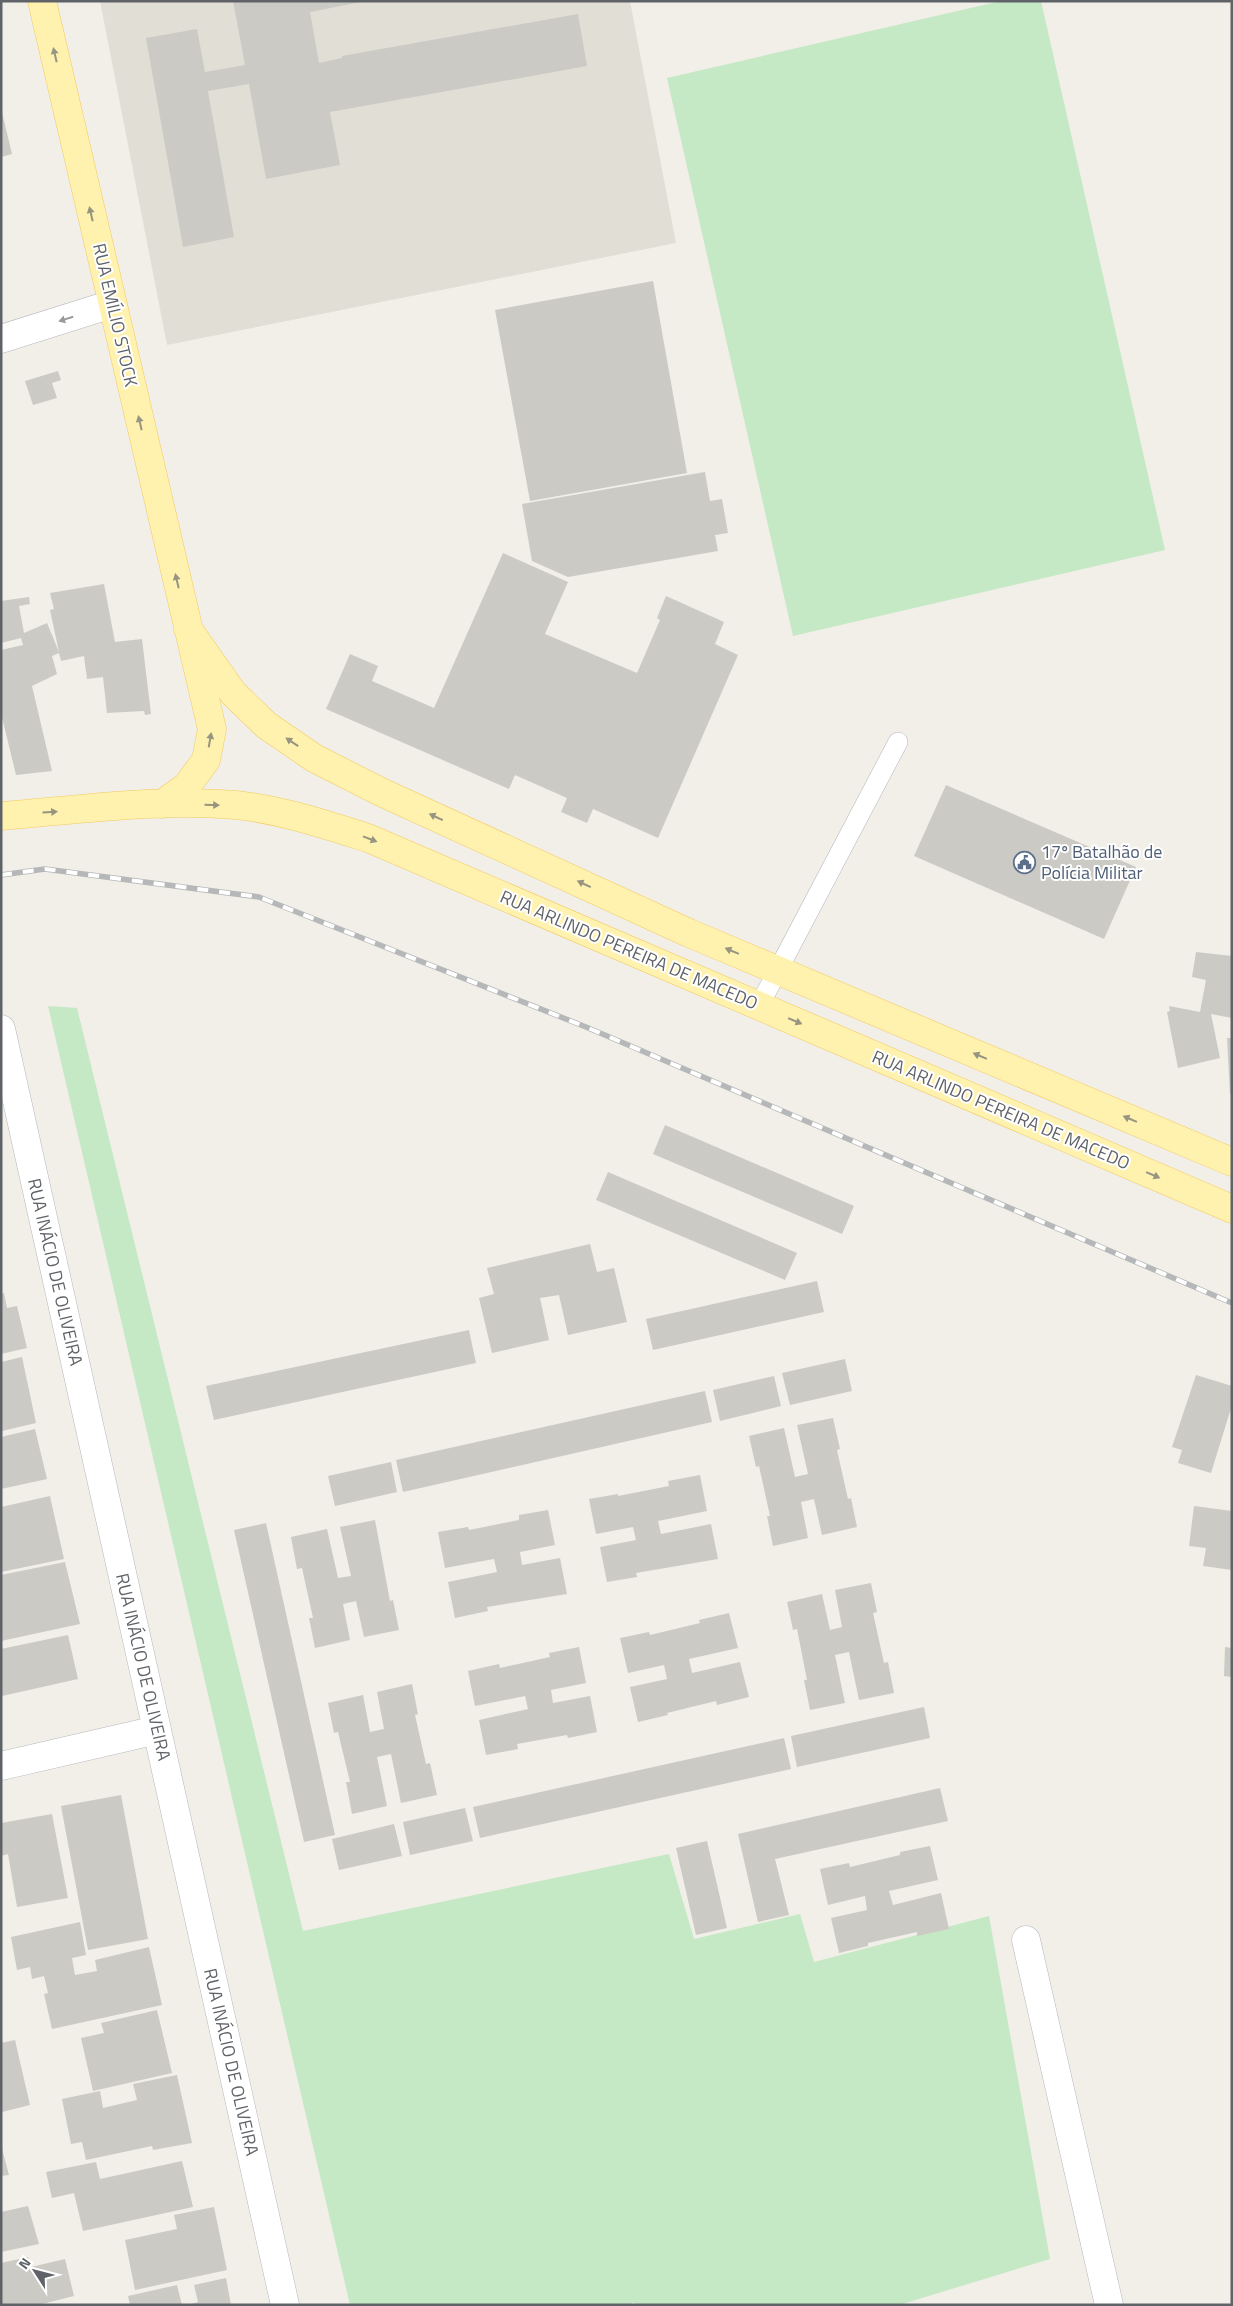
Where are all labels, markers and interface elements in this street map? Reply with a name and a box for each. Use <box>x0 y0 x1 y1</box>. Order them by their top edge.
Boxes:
one-way arrow <box>51 48 59 63</box>
one-way arrow <box>87 206 95 221</box>
street label: RUA EMÍLIO STOCK <box>86 241 145 389</box>
one-way arrow <box>58 315 73 323</box>
one-way arrow <box>136 416 144 431</box>
one-way arrow <box>173 574 181 589</box>
one-way arrow <box>206 731 214 747</box>
one-way arrow <box>285 737 299 747</box>
one-way arrow <box>204 801 220 809</box>
one-way arrow <box>42 808 58 816</box>
one-way arrow <box>429 812 443 820</box>
one-way arrow <box>363 835 378 843</box>
place label: 17º Batalhão de Polícia Militar <box>1041 838 1162 886</box>
public building icon: 17º Batalhão de Polícia Militar <box>1013 850 1037 874</box>
one-way arrow <box>577 880 591 888</box>
street label: RUA ARLINDO PEREIRA DE MACEDO <box>496 883 762 1016</box>
one-way arrow <box>725 946 739 954</box>
one-way arrow <box>788 1018 802 1026</box>
street label: RUA ARLINDO PEREIRA DE MACEDO <box>868 1043 1134 1176</box>
one-way arrow <box>973 1051 987 1059</box>
one-way arrow <box>1122 1115 1137 1123</box>
one-way arrow <box>1146 1171 1160 1179</box>
street label: RUA INÁCIO DE OLIVEIRA <box>21 1176 90 1368</box>
street label: RUA INÁCIO DE OLIVEIRA <box>109 1571 178 1763</box>
street label: RUA INÁCIO DE OLIVEIRA <box>197 1966 266 2158</box>
north arrow <box>10 2246 60 2296</box>
text: N <box>13 2253 35 2273</box>

